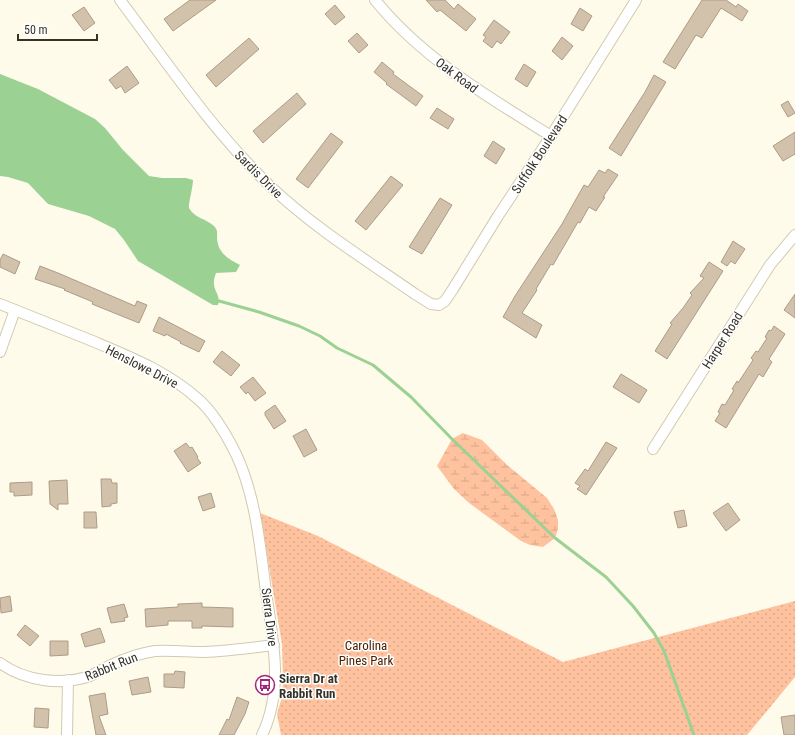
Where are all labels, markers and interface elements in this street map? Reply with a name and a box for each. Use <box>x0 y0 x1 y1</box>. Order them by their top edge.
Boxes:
scale bar <box>18 16 97 42</box>
text: 50 m <box>24 23 48 37</box>
street label: Oak Road <box>433 55 481 96</box>
street label: Suffolk Boulevard <box>508 112 570 196</box>
street label: Sardis Drive <box>232 147 286 201</box>
street label: Harper Road <box>699 309 746 371</box>
street label: Henslowe Drive <box>103 342 181 391</box>
street label: Sierra Drive <box>258 587 281 647</box>
park label: Carolina Pines Park <box>339 638 393 668</box>
street label: Rabbit Run <box>83 649 140 684</box>
place label: Sierra Dr at Rabbit Run <box>279 671 338 701</box>
bus stop icon: Sierra Dr at Rabbit Run <box>254 674 276 696</box>

